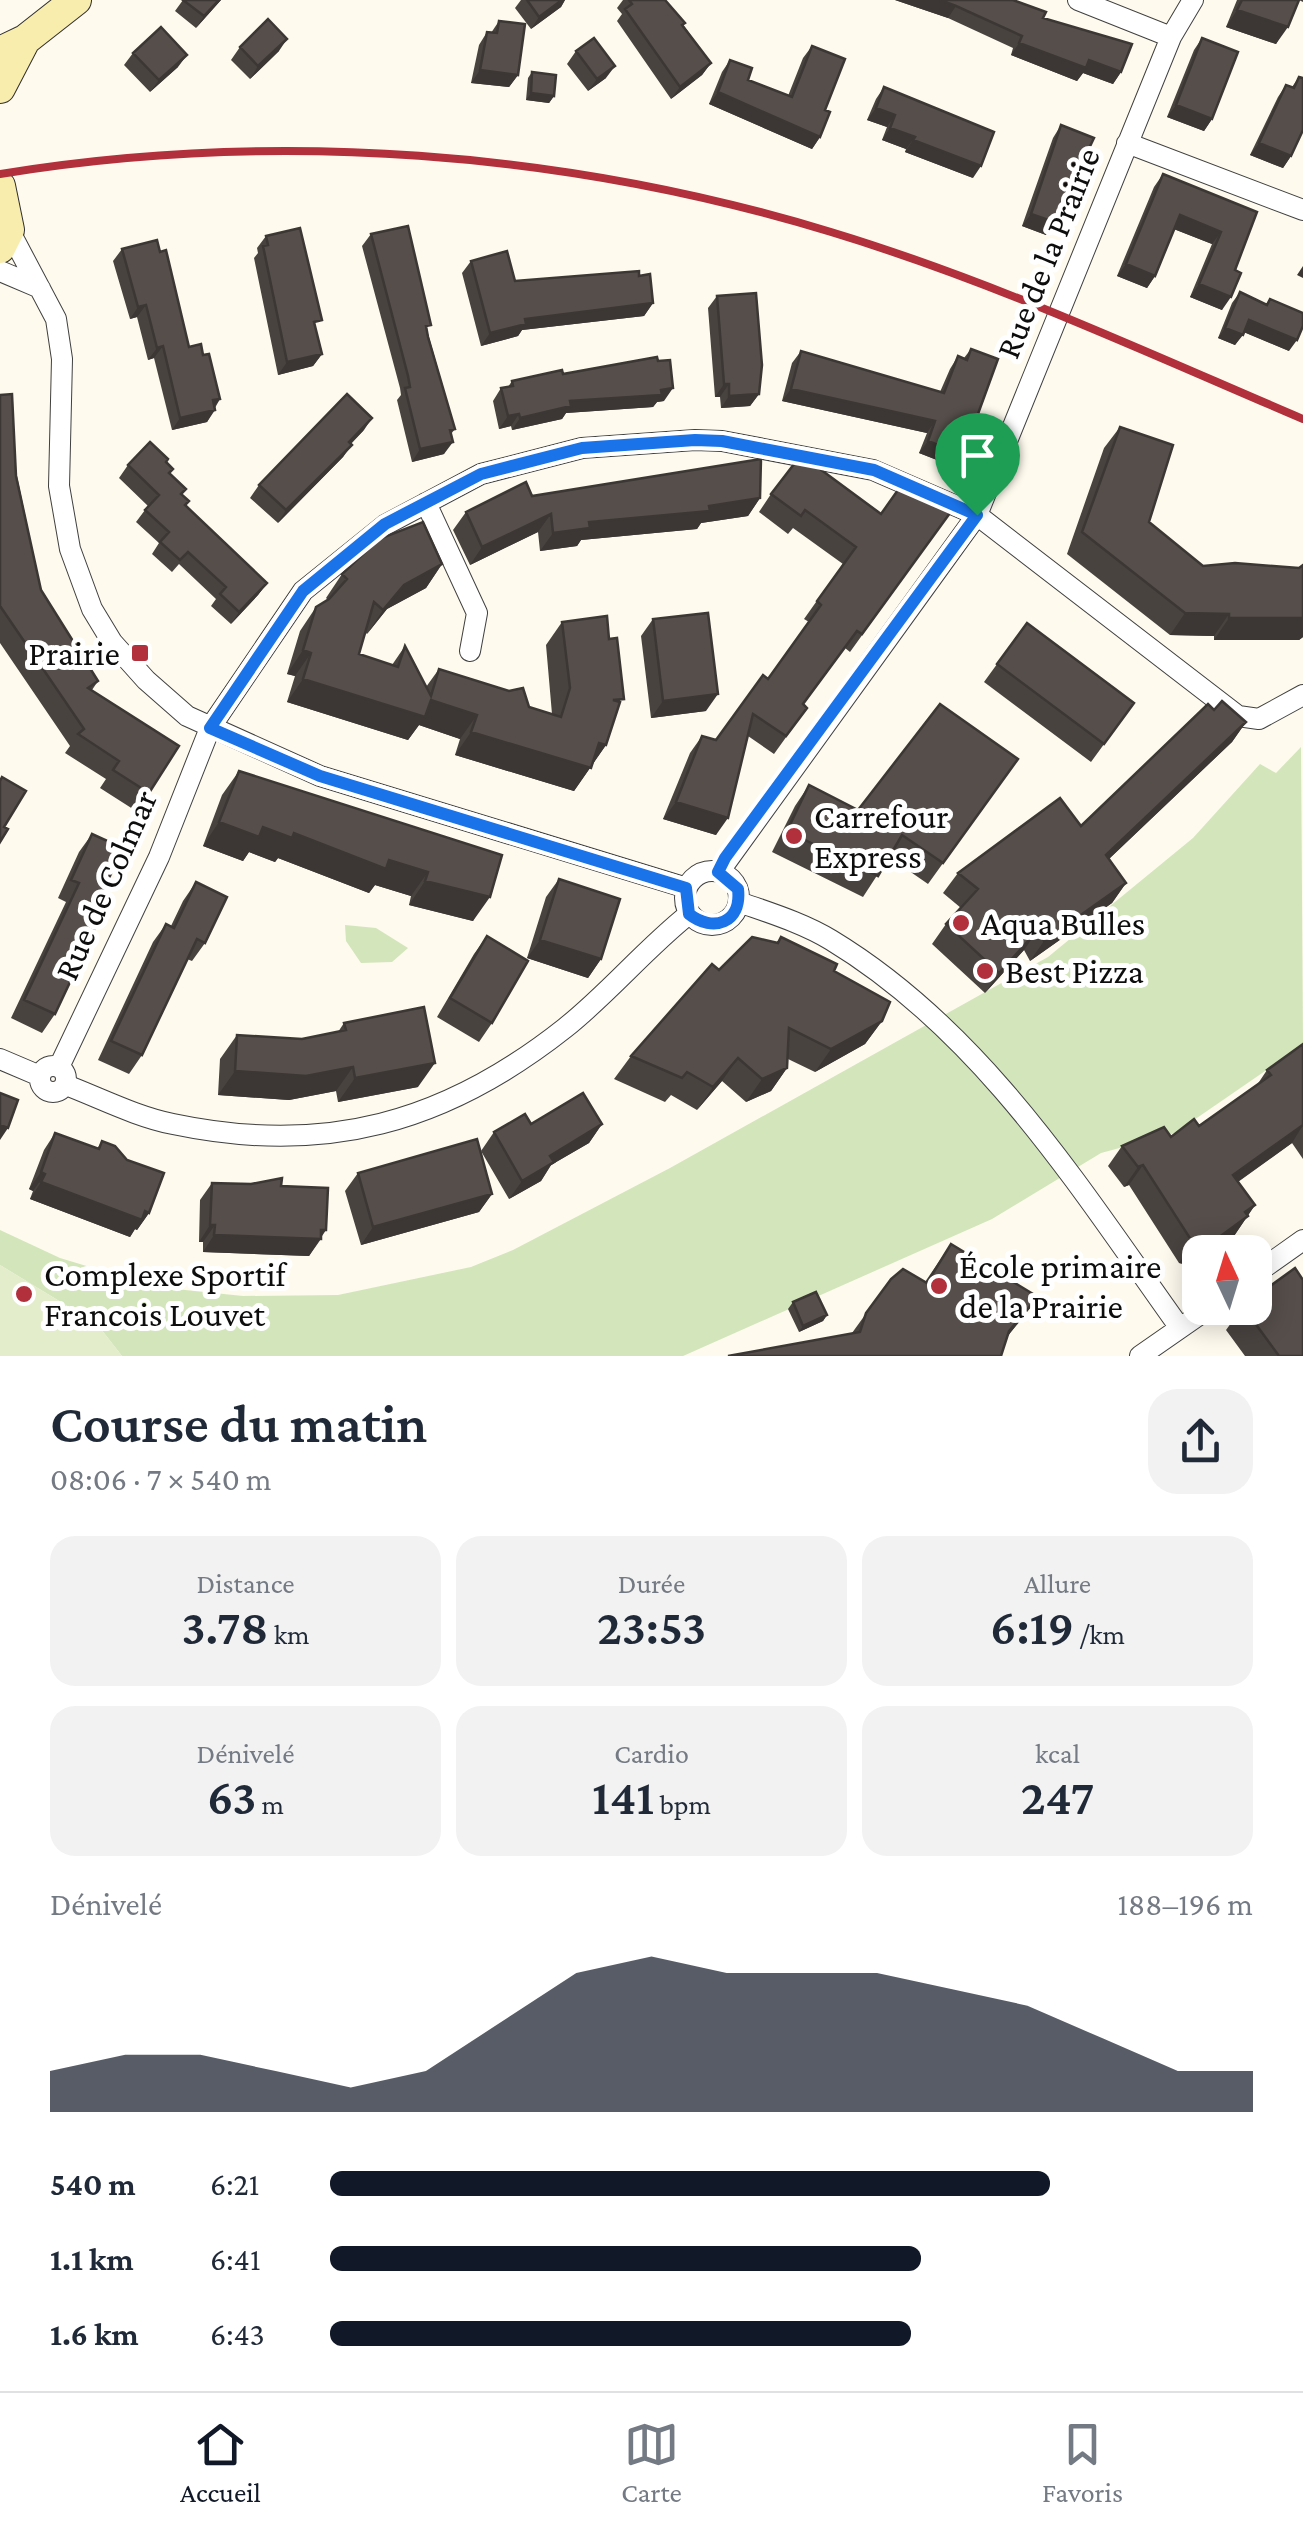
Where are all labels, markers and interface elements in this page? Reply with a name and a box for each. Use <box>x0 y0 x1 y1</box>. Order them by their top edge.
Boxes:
street label: Rue de la Prairie <box>988 142 1108 364</box>
pin <box>935 413 1020 516</box>
icon: arrive <box>950 428 1005 483</box>
place label: Prairie <box>28 634 120 673</box>
marker: Prairie <box>129 642 151 664</box>
street label: Rue de Colmar <box>47 784 165 986</box>
place label: Carrefour Express <box>814 797 949 876</box>
marker: Carrefour Express <box>783 825 805 847</box>
place label: Aqua Bulles <box>981 904 1145 943</box>
marker: Aqua Bulles <box>950 912 972 934</box>
place label: Best Pizza <box>1005 952 1144 991</box>
marker: Best Pizza <box>974 960 996 982</box>
north arrow <box>1182 1235 1272 1325</box>
map controls <box>1182 1235 1272 1325</box>
place label: École primaire de la Prairie <box>959 1247 1161 1326</box>
place label: Complexe Sportif Francois Louvet <box>44 1255 288 1334</box>
marker: École primaire de la Prairie <box>928 1275 950 1297</box>
marker: Complexe Sportif Francois Louvet <box>13 1283 35 1305</box>
button: share <box>1148 1389 1253 1494</box>
text: Course du matin <box>50 1393 427 1454</box>
text: 08:06 · 7 × 540 m <box>50 1461 272 1497</box>
text: Distance <box>197 1568 294 1599</box>
text: Durée <box>618 1568 685 1599</box>
text: Allure <box>1024 1568 1091 1599</box>
text: 3.78 <box>181 1599 268 1655</box>
text: 23:53 <box>597 1599 706 1655</box>
text: 6:19 <box>990 1599 1074 1655</box>
text: km <box>268 1619 310 1650</box>
text: /km <box>1074 1619 1125 1650</box>
text: Dénivelé <box>197 1738 294 1769</box>
text: Cardio <box>614 1738 689 1769</box>
text: kcal <box>1035 1738 1080 1769</box>
text: 63 <box>207 1769 256 1825</box>
text: 141 <box>592 1769 654 1825</box>
text: 247 <box>1021 1769 1094 1825</box>
text: m <box>256 1789 284 1820</box>
text: bpm <box>654 1789 711 1820</box>
text: Dénivelé <box>50 1886 162 1922</box>
text: 188–196 m <box>1117 1886 1253 1922</box>
text: 540 m <box>50 2166 136 2202</box>
text: 6:21 <box>210 2166 259 2202</box>
text: 1.1 km <box>50 2241 133 2277</box>
text: 6:41 <box>210 2241 261 2277</box>
text: 1.6 km <box>50 2316 139 2352</box>
text: 6:43 <box>210 2316 265 2352</box>
tab: Accueil <box>180 2417 261 2508</box>
tab: Carte <box>621 2417 682 2508</box>
tab: Favoris <box>1042 2417 1123 2508</box>

